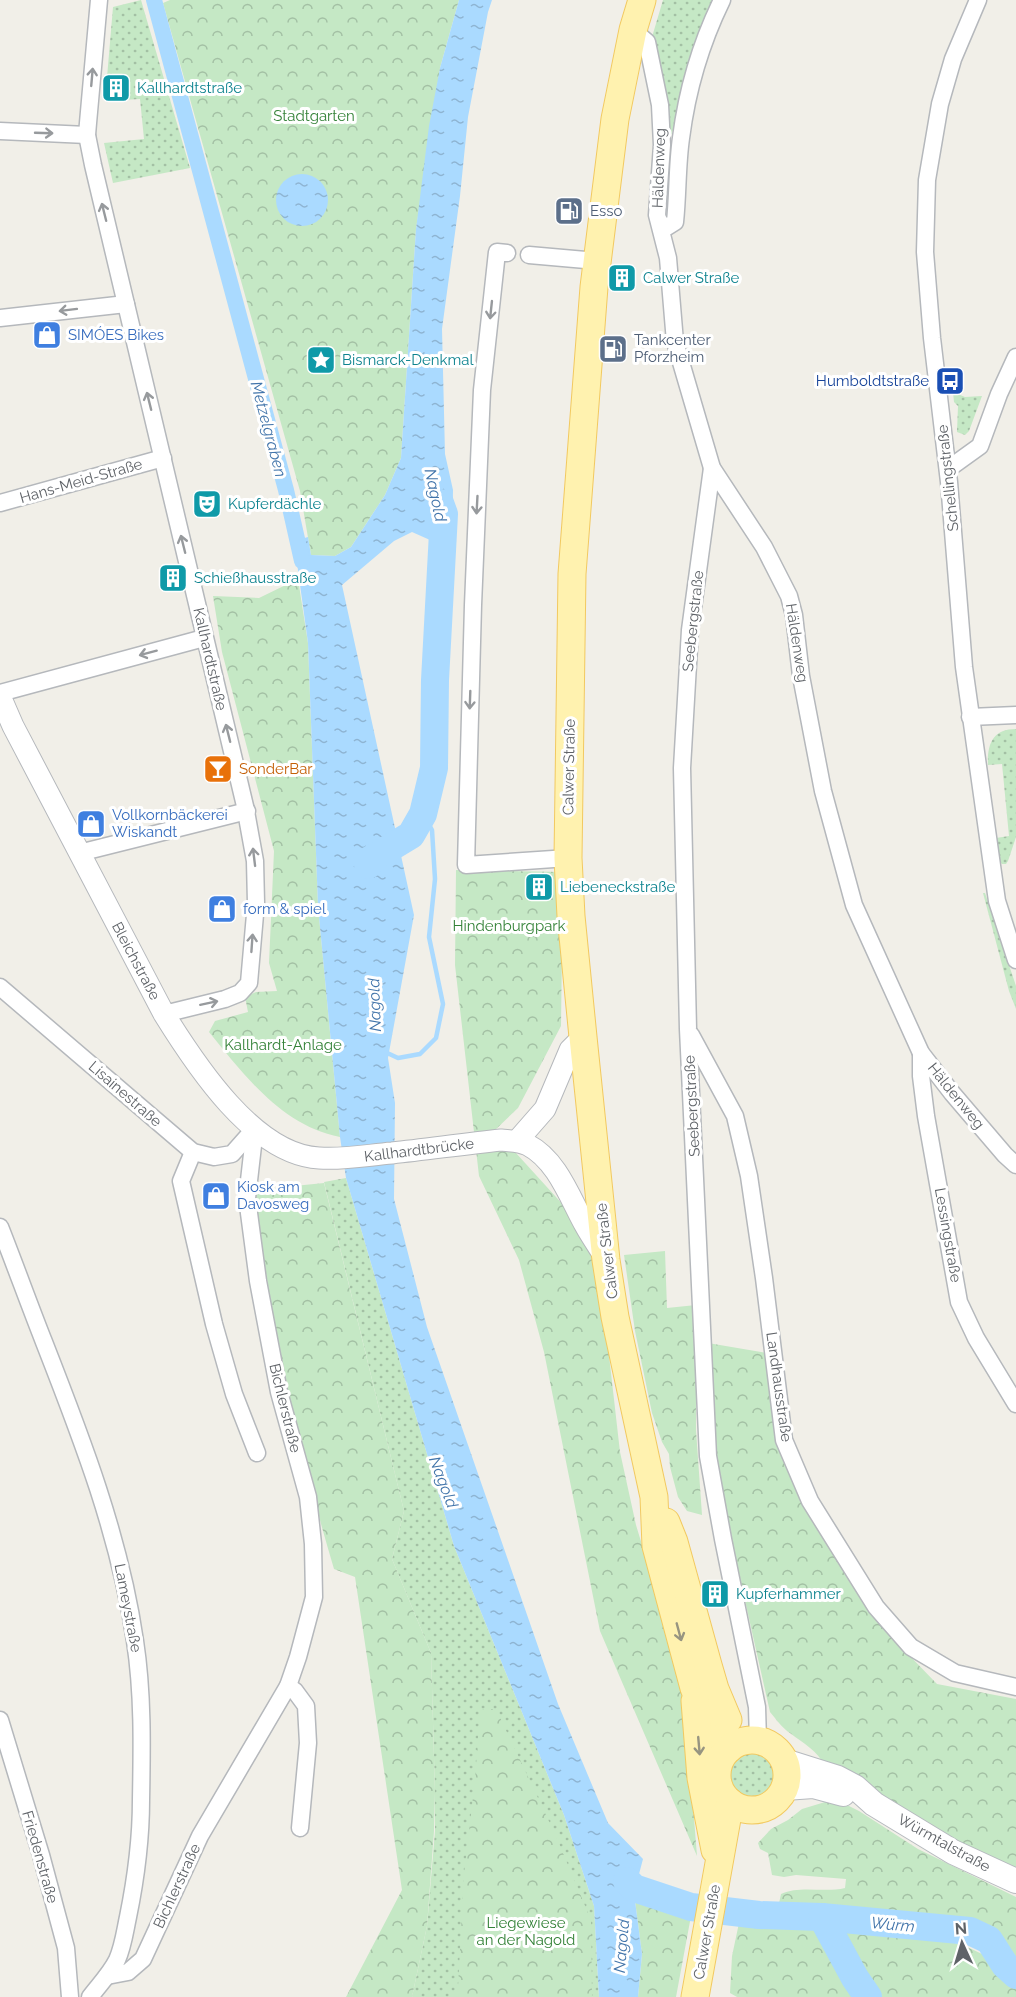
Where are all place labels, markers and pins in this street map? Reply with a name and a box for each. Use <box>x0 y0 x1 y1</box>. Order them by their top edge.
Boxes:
building icon: Kallhardtstraße <box>100 72 132 104</box>
place label: Kallhardtstraße <box>137 79 242 97</box>
fuel station icon: Esso <box>553 195 585 227</box>
place label: Esso <box>590 202 623 220</box>
building icon: Calwer Straße <box>606 262 638 294</box>
place label: Calwer Straße <box>643 269 739 287</box>
shop icon: SIMÓES Bikes <box>31 319 63 351</box>
place label: SIMÓES Bikes <box>68 326 164 344</box>
place label: Tankcenter Pforzheim <box>634 331 711 366</box>
fuel station icon: Tankcenter Pforzheim <box>597 333 629 365</box>
place icon: Bismarck-Denkmal <box>305 344 337 376</box>
place label: Bismarck-Denkmal <box>342 351 475 369</box>
bus stop icon: Humboldtstraße <box>934 365 966 397</box>
place label: Humboldtstraße <box>816 372 929 390</box>
theatre icon: Kupferdächle <box>191 488 223 520</box>
place label: Kupferdächle <box>228 495 322 513</box>
building icon: Schießhausstraße <box>157 562 189 594</box>
place label: Schießhausstraße <box>194 569 316 587</box>
bar icon: SonderBar <box>202 753 234 785</box>
place label: SonderBar <box>239 760 313 778</box>
place label: Vollkornbäckerei Wiskandt <box>112 806 228 841</box>
shop icon: Vollkornbäckerei Wiskandt <box>75 808 107 840</box>
building icon: Liebeneckstraße <box>523 871 555 903</box>
place label: Liebeneckstraße <box>560 878 676 896</box>
shop icon: form & spiel <box>206 893 238 925</box>
place label: form & spiel <box>243 900 327 918</box>
place label: Kiosk am Davosweg <box>237 1178 309 1213</box>
shop icon: Kiosk am Davosweg <box>200 1180 232 1212</box>
building icon: Kupferhammer <box>699 1578 731 1610</box>
place label: Kupferhammer <box>736 1585 841 1603</box>

